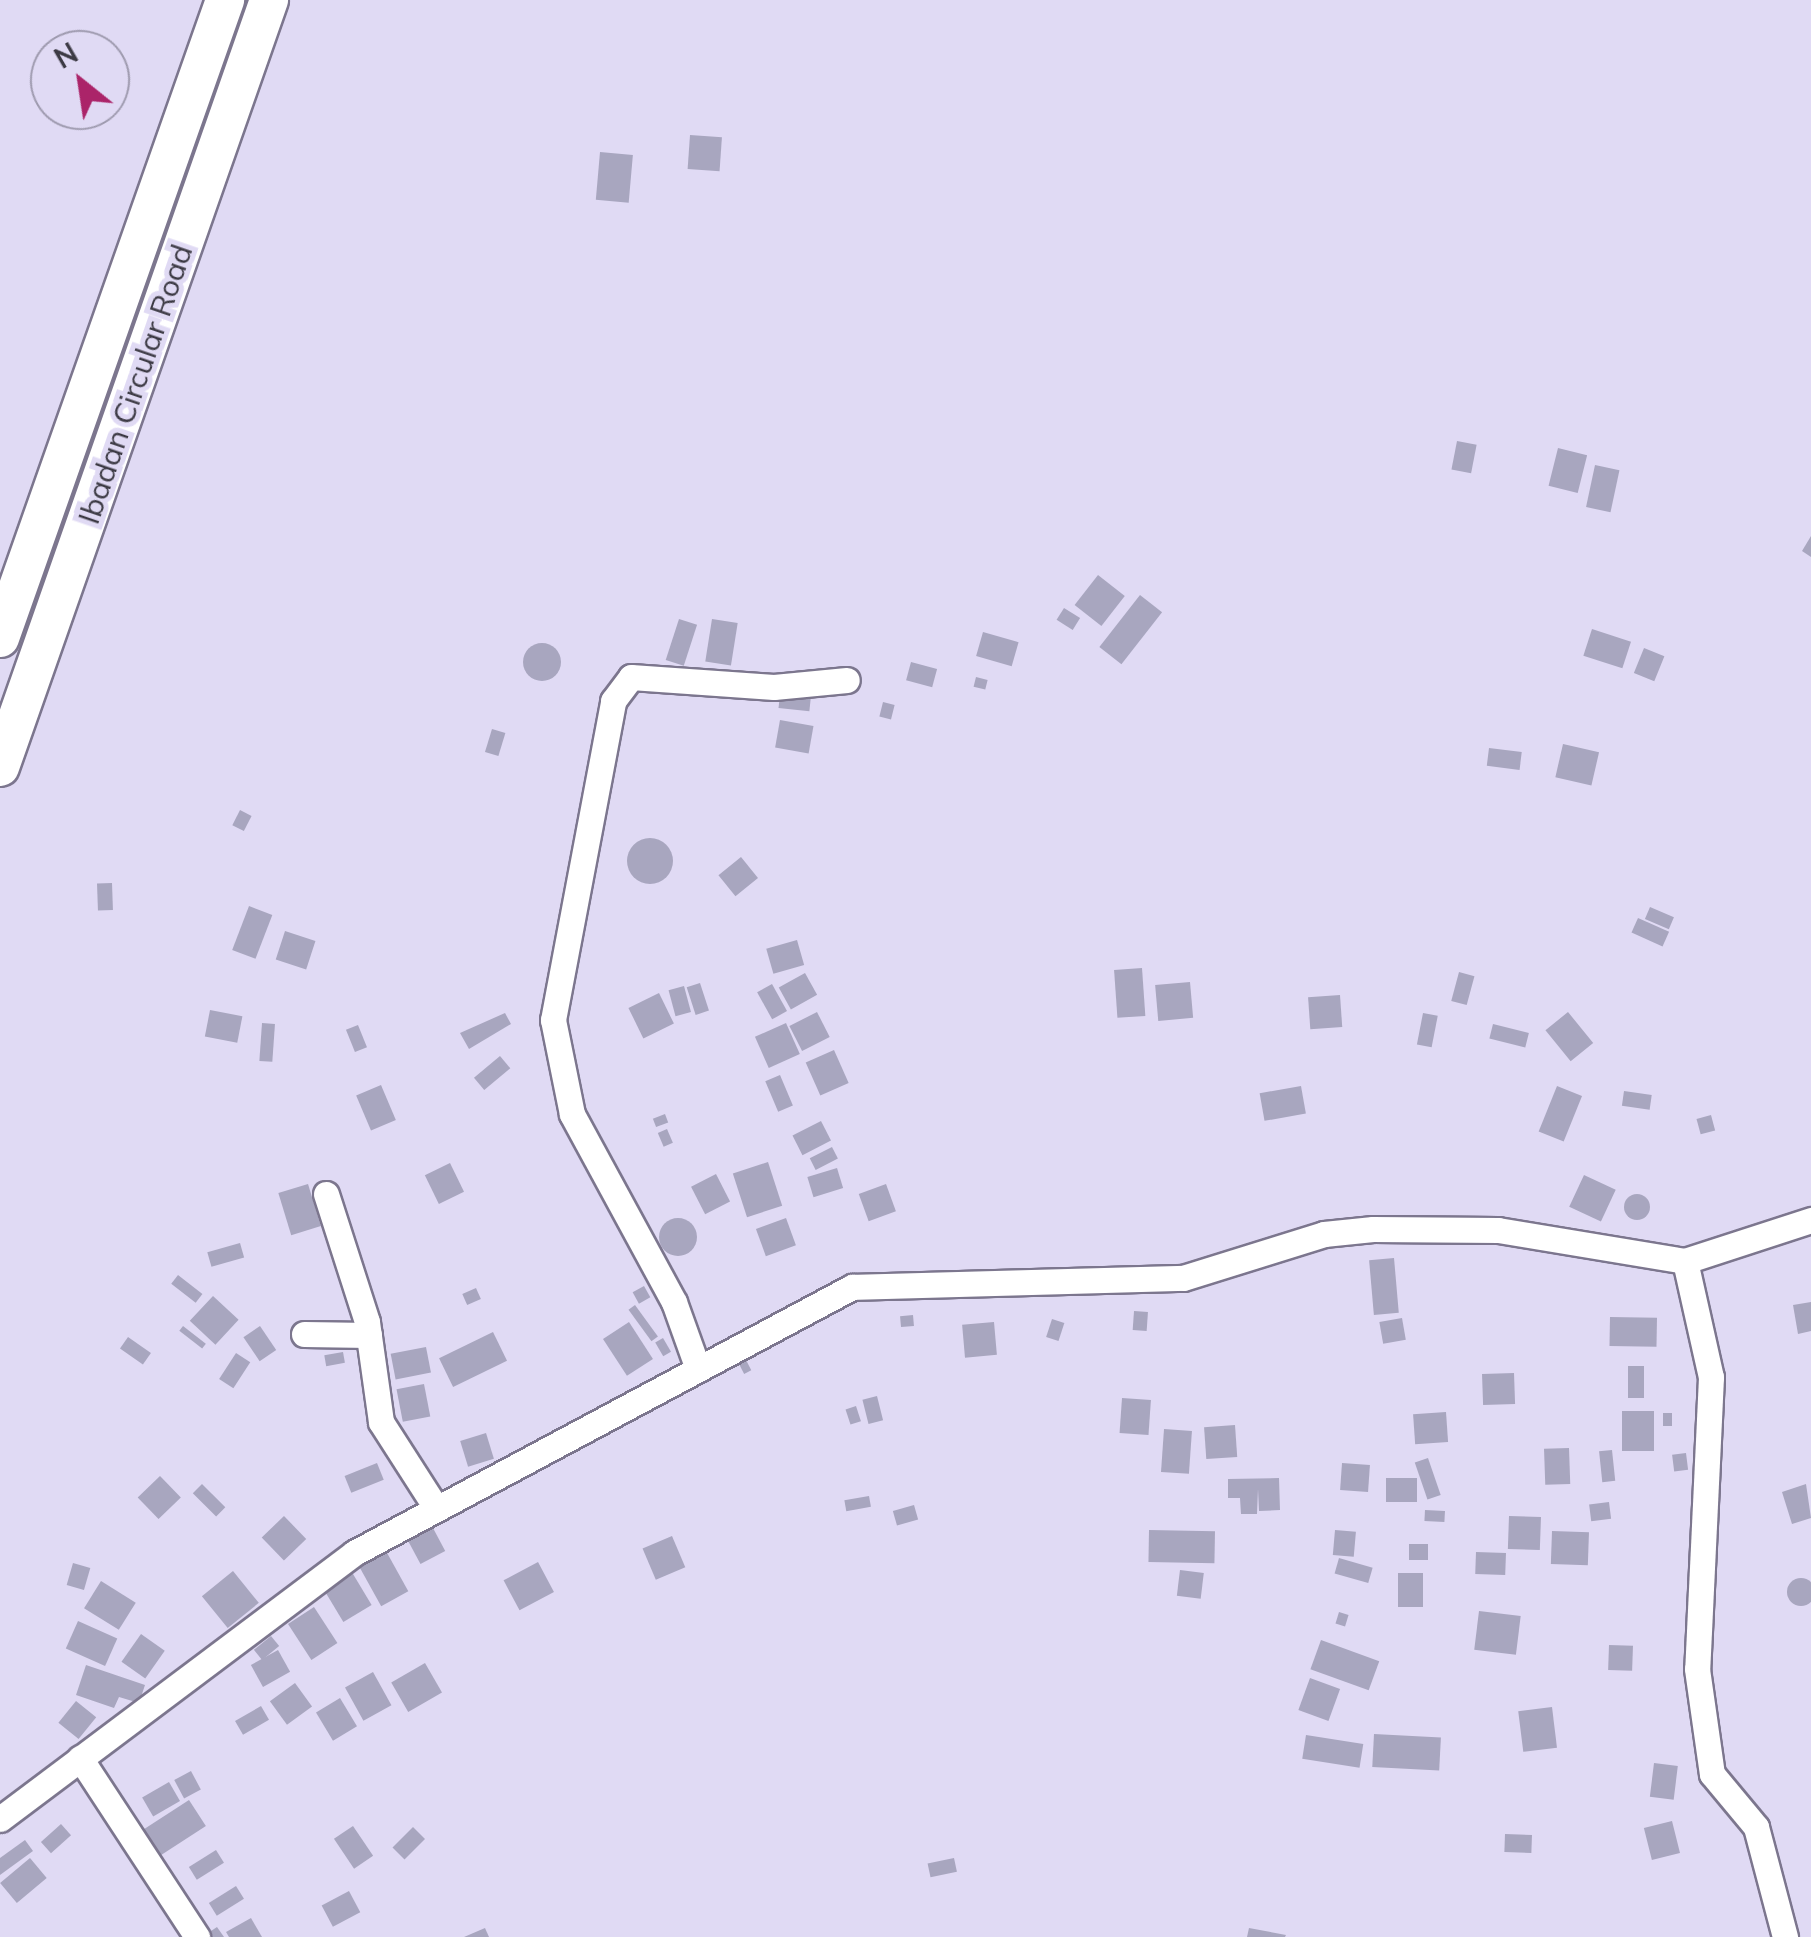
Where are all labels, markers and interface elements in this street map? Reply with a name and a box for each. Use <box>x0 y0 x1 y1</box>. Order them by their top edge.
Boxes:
north arrow <box>30 30 130 130</box>
text: N <box>48 35 84 76</box>
street label: Ibadan Circular Road <box>70 240 200 528</box>

